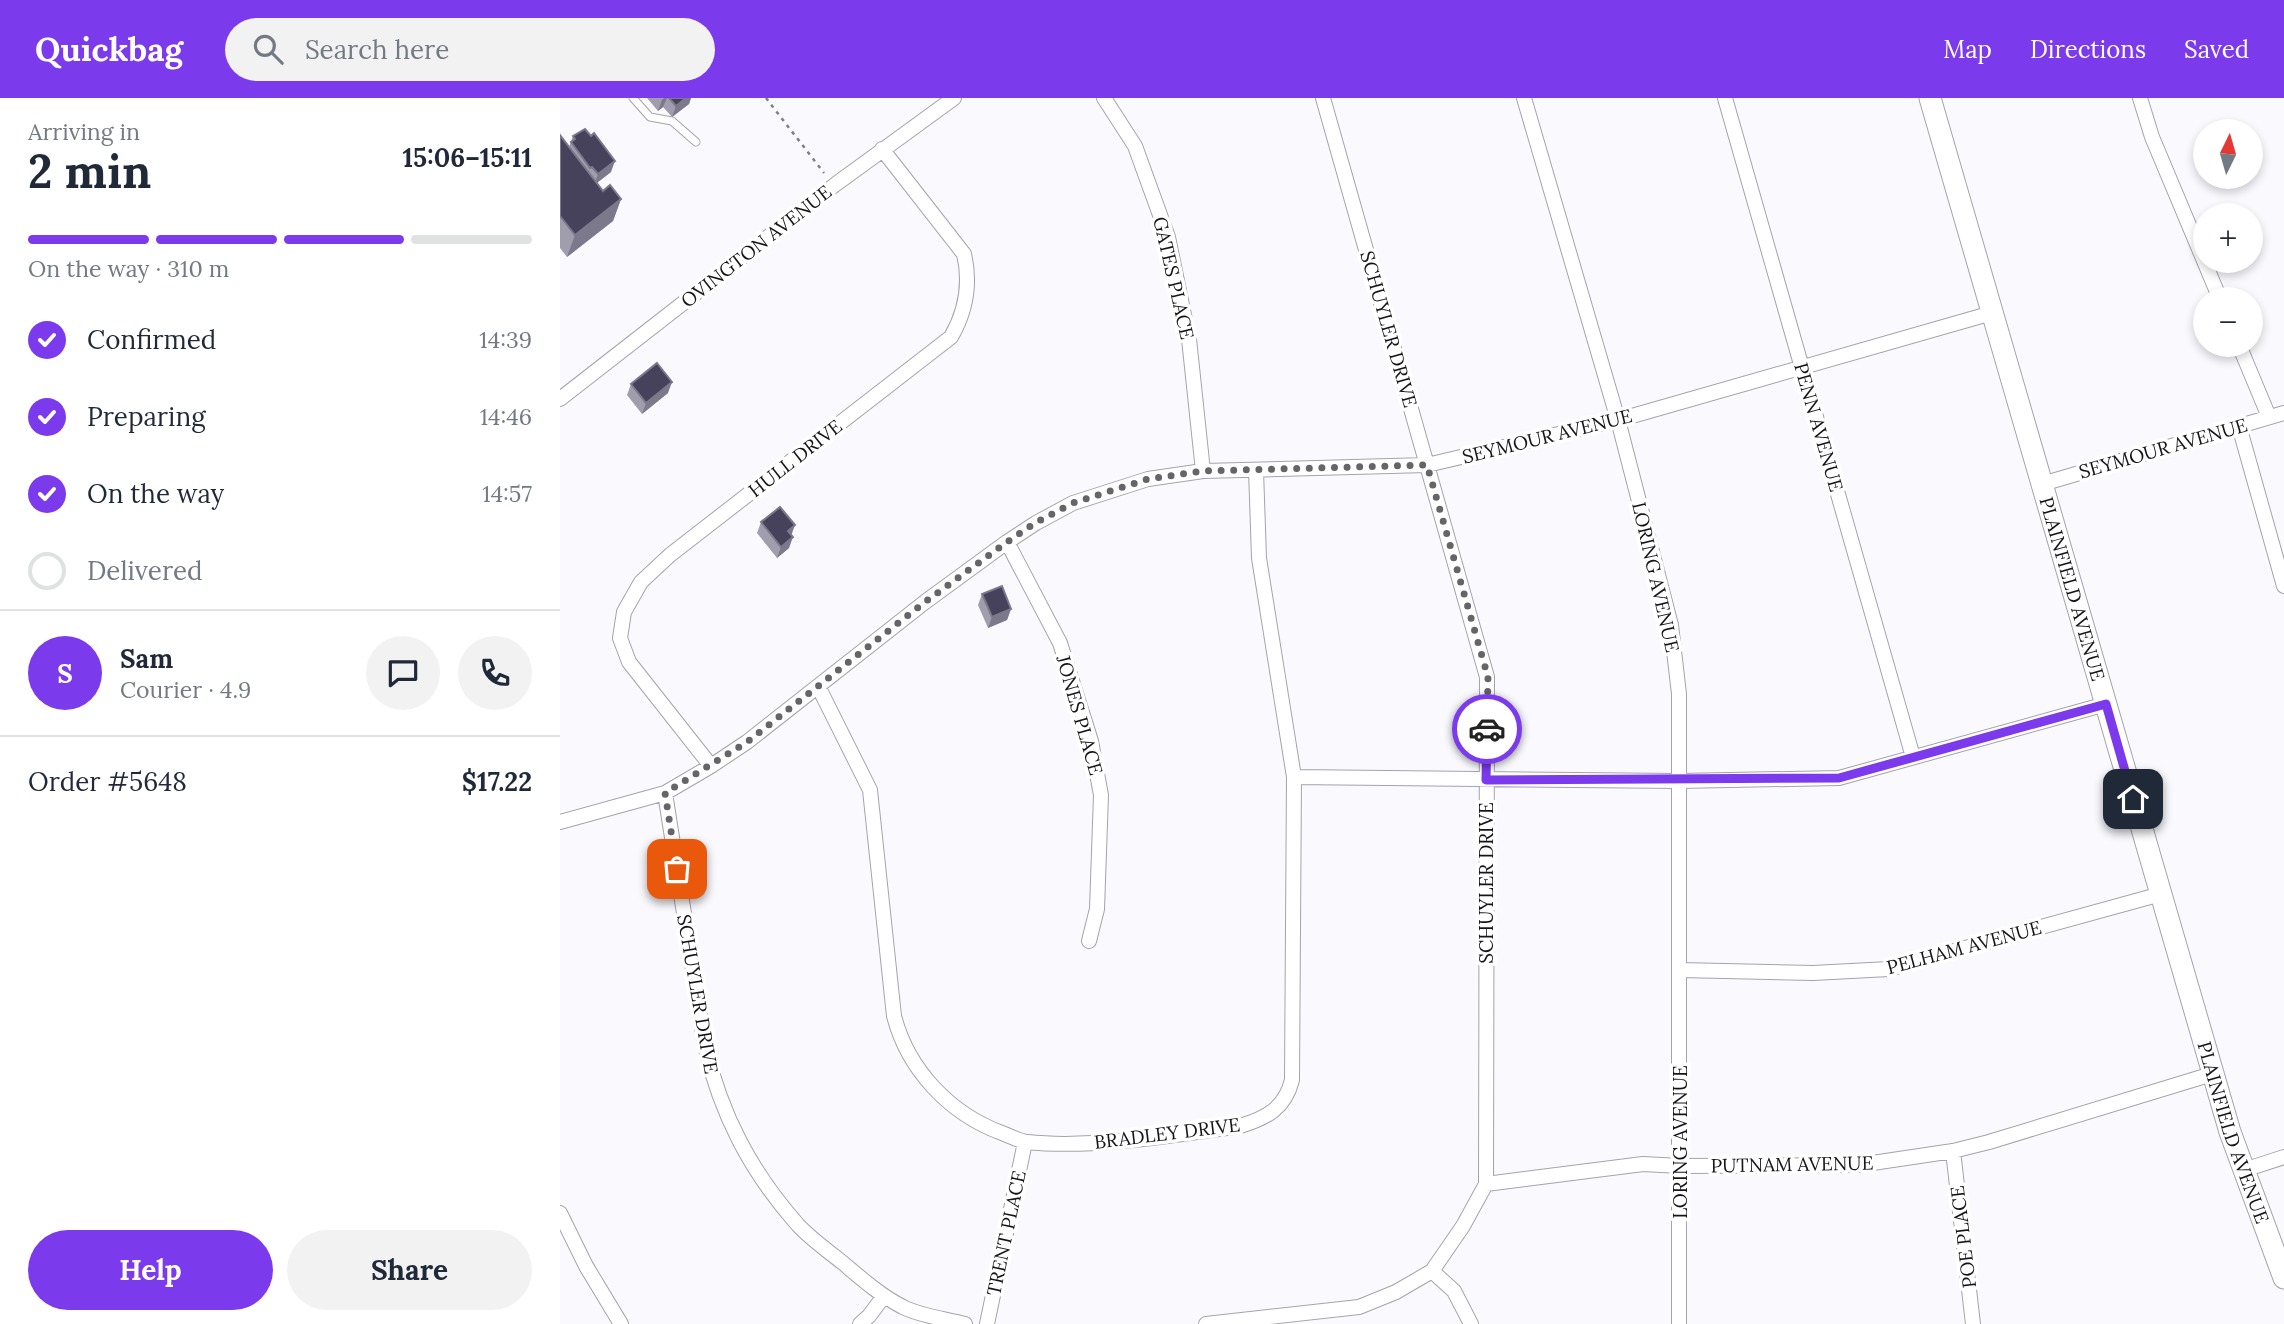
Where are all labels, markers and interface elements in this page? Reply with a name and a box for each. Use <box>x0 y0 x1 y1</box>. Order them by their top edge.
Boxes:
search box <box>225 18 715 81</box>
text: Quickbag <box>35 28 183 70</box>
icon: search <box>249 30 287 68</box>
text: Search here <box>305 33 449 66</box>
text: Map <box>1943 34 1992 65</box>
text: Directions <box>2030 34 2146 65</box>
text: Saved <box>2184 34 2249 65</box>
text: Arriving in <box>28 117 140 146</box>
north arrow <box>2193 119 2263 189</box>
map controls <box>2193 119 2263 357</box>
text: 15:06–15:11 <box>403 141 532 174</box>
text: 2 min <box>28 142 151 201</box>
street label: OVINGTON AVENUE <box>676 180 836 312</box>
button: + <box>2193 203 2263 273</box>
street label: GATES PLACE <box>1148 214 1200 342</box>
street label: SCHUYLER DRIVE <box>1355 248 1423 410</box>
text: On the way · 310 m <box>28 254 229 283</box>
button: − <box>2193 287 2263 357</box>
icon: check <box>28 321 66 359</box>
text: Confirmed <box>87 323 216 356</box>
text: 14:39 <box>479 325 532 354</box>
street label: PENN AVENUE <box>1789 360 1849 494</box>
icon: check <box>28 398 66 436</box>
text: Preparing <box>87 400 206 433</box>
text: 14:46 <box>480 402 532 431</box>
street label: SEYMOUR AVENUE <box>1460 403 1634 469</box>
street label: SEYMOUR AVENUE <box>2076 412 2250 484</box>
street label: HULL DRIVE <box>743 414 847 502</box>
icon: check <box>28 475 66 513</box>
text: On the way <box>87 477 224 510</box>
text: 14:57 <box>482 479 532 508</box>
street label: PLAINFIELD AVENUE <box>2034 494 2110 683</box>
street label: LORING AVENUE <box>1627 499 1685 655</box>
text: Delivered <box>87 554 203 587</box>
button: chat <box>366 636 440 710</box>
button: phone <box>458 636 532 710</box>
text: Sam <box>120 642 173 675</box>
street label: JONES PLACE <box>1051 651 1109 778</box>
text: S <box>57 657 73 690</box>
text: Courier · 4.9 <box>120 675 251 704</box>
courier <box>1452 694 1522 764</box>
icon: car <box>1468 710 1506 748</box>
text: Order #5648 <box>28 765 187 798</box>
text: $17.22 <box>462 765 532 798</box>
pin <box>2103 769 2163 829</box>
icon: home <box>2114 780 2152 818</box>
street label: SCHUYLER DRIVE <box>1474 802 1498 964</box>
pin <box>647 839 707 899</box>
icon: bag <box>658 850 696 888</box>
street label: SCHUYLER DRIVE <box>672 912 724 1076</box>
street label: PELHAM AVENUE <box>1884 915 2044 979</box>
street label: PLAINFIELD AVENUE <box>2192 1039 2275 1227</box>
street label: LORING AVENUE <box>1668 1065 1692 1219</box>
street label: BRADLEY DRIVE <box>1093 1112 1241 1154</box>
street label: PUTNAM AVENUE <box>1710 1151 1874 1177</box>
street label: TRENT PLACE <box>981 1168 1031 1298</box>
street label: POE PLACE <box>1945 1184 1981 1290</box>
button: Help <box>28 1230 273 1310</box>
button: Share <box>287 1230 532 1310</box>

